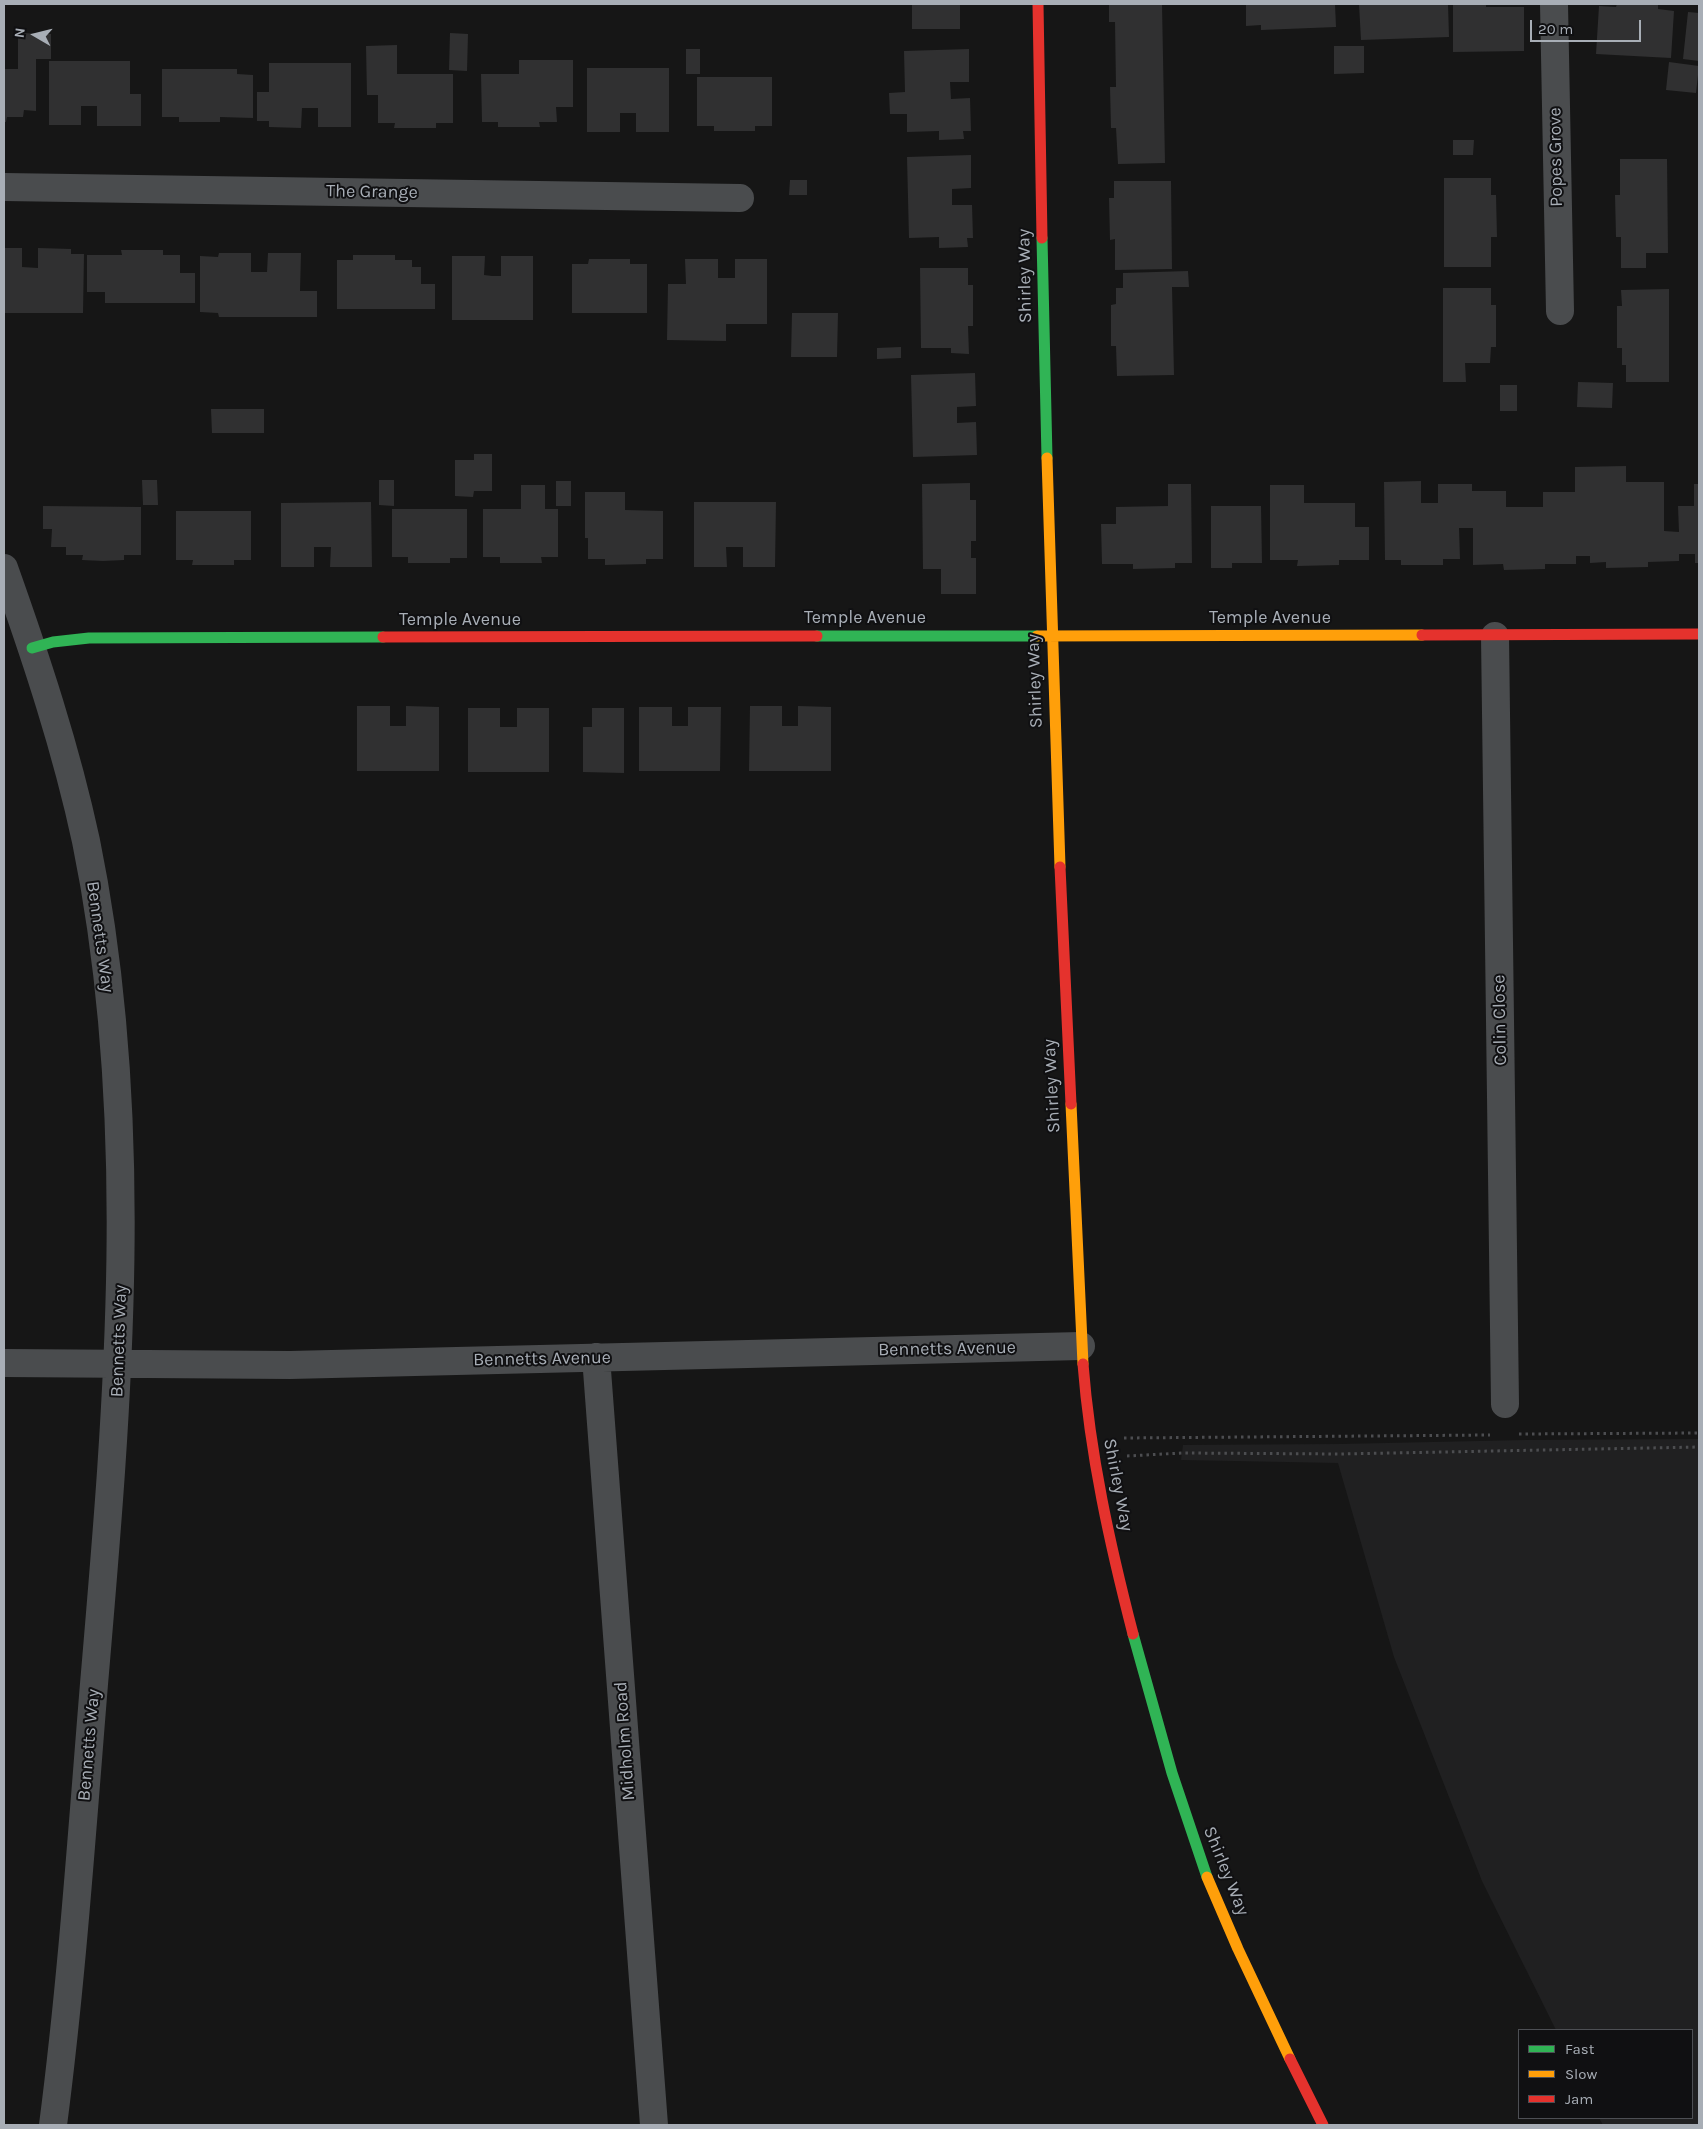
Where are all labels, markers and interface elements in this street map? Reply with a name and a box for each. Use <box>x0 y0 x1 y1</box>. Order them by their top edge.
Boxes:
north arrow <box>10 10 60 60</box>
scale bar <box>1533 10 1644 42</box>
text: 20 m <box>1538 20 1573 38</box>
text: N <box>11 27 29 39</box>
street label: Popes Grove <box>1544 107 1568 207</box>
street label: The Grange <box>326 180 418 204</box>
street label: Shirley Way <box>1013 229 1037 323</box>
street label: Temple Avenue <box>804 607 926 629</box>
street label: Temple Avenue <box>1209 607 1331 629</box>
street label: Temple Avenue <box>399 609 521 631</box>
street label: Shirley Way <box>1023 633 1047 729</box>
street label: Bennetts Way <box>81 880 119 994</box>
street label: Colin Close <box>1488 974 1512 1066</box>
street label: Shirley Way <box>1039 1038 1065 1134</box>
street label: Bennetts Way <box>106 1284 132 1398</box>
street label: Bennetts Avenue <box>878 1337 1016 1361</box>
street label: Bennetts Avenue <box>473 1347 611 1371</box>
street label: Shirley Way <box>1098 1437 1138 1533</box>
street label: Midholm Road <box>610 1681 640 1801</box>
street label: Bennetts Way <box>73 1688 105 1802</box>
street label: Shirley Way <box>1198 1823 1254 1919</box>
legend <box>1518 2029 1693 2119</box>
text: Fast <box>1565 2040 1594 2058</box>
text: Slow <box>1565 2065 1597 2083</box>
text: Jam <box>1565 2090 1593 2108</box>

